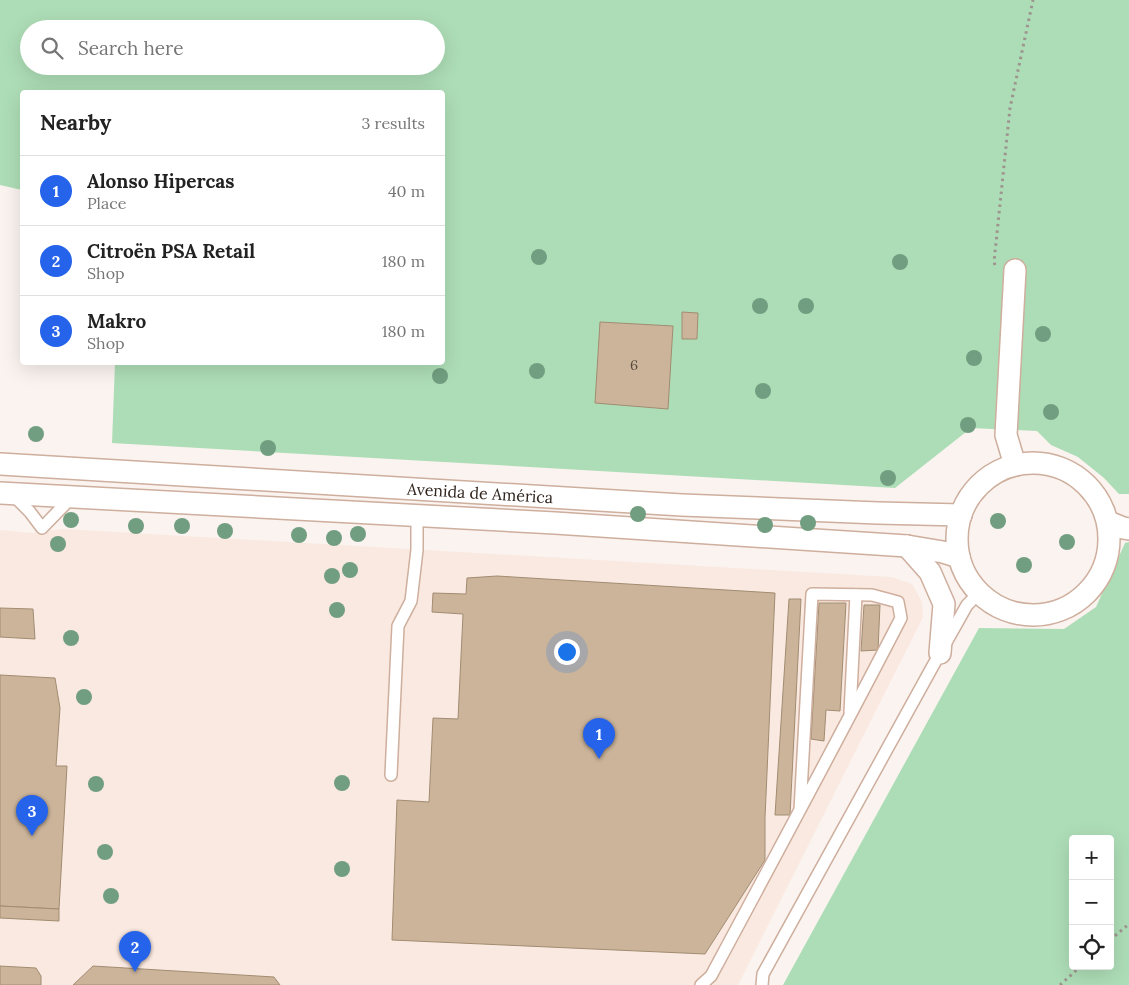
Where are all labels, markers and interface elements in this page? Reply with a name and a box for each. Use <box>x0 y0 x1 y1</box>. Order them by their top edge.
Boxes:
search box <box>20 20 445 75</box>
icon: search <box>38 34 66 62</box>
text: Search here <box>78 36 184 60</box>
text: Nearby <box>40 109 111 136</box>
text: 3 results <box>361 113 425 133</box>
text: Alonso Hipercas <box>87 169 234 193</box>
text: 1 <box>53 181 59 201</box>
text: 40 m <box>388 181 425 201</box>
text: Place <box>87 193 126 213</box>
text: Citroën PSA Retail <box>87 239 255 263</box>
text: 2 <box>52 251 60 271</box>
text: 180 m <box>382 251 425 271</box>
text: Shop <box>87 263 125 283</box>
text: Makro <box>87 309 146 333</box>
text: 3 <box>52 321 60 341</box>
text: 180 m <box>382 321 425 341</box>
text: Shop <box>87 333 125 353</box>
house number: 6 <box>630 356 638 374</box>
street label: Avenida de América <box>405 478 554 507</box>
your location <box>554 639 580 665</box>
pin: 1 <box>583 718 615 759</box>
pin: 3 <box>16 795 48 836</box>
map controls <box>1069 835 1114 970</box>
button: + <box>1069 835 1114 880</box>
button: − <box>1069 880 1114 925</box>
button: locate <box>1069 925 1114 970</box>
pin: 2 <box>119 931 151 972</box>

